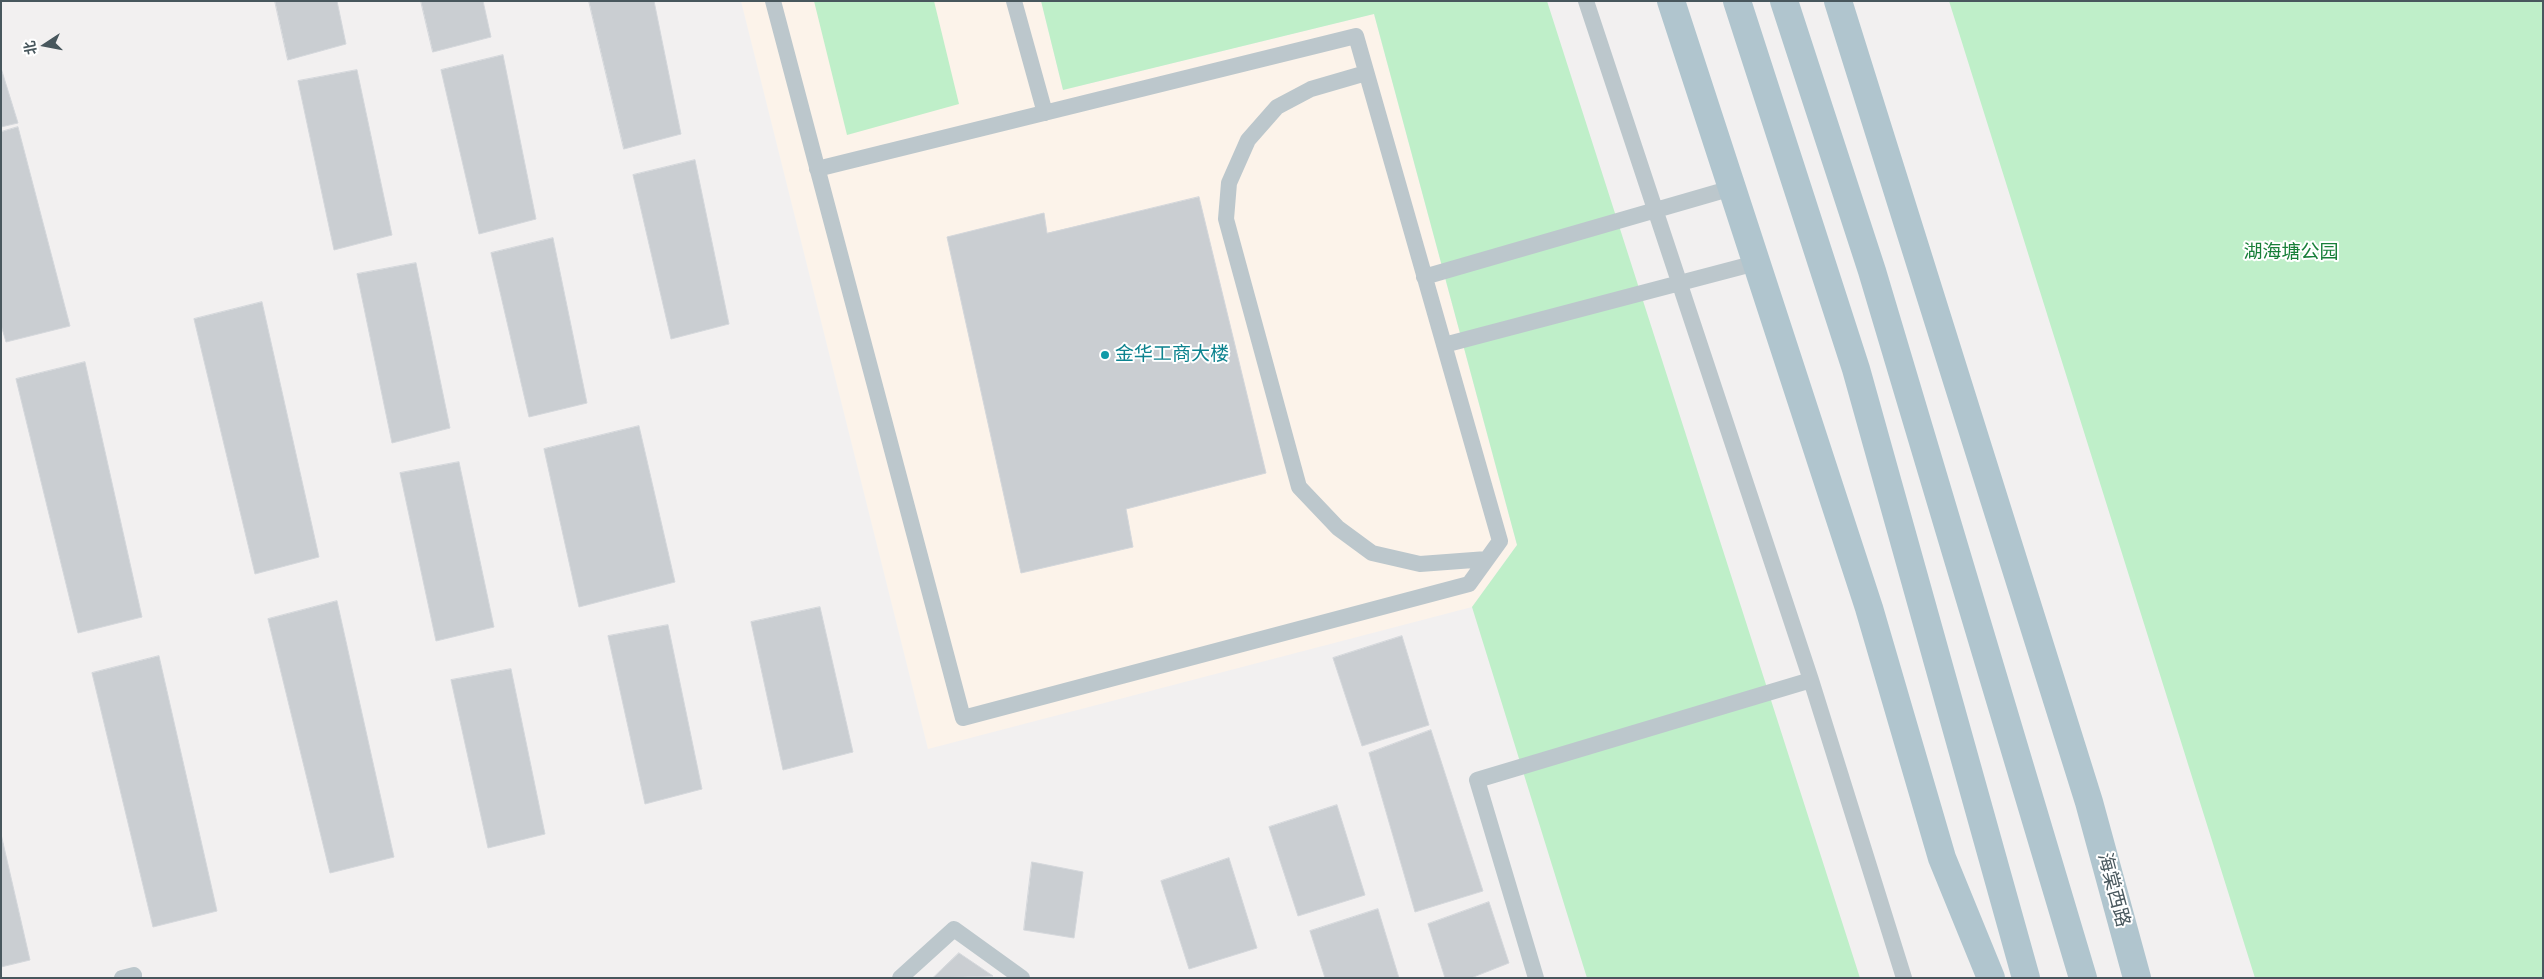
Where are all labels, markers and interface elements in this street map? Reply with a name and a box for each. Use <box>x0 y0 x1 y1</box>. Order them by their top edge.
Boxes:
north arrow <box>20 20 70 70</box>
text: 北 <box>20 39 40 56</box>
park label: 湖海塘公园 <box>2244 242 2338 264</box>
place label: 金华工商大楼 <box>1115 344 1229 366</box>
marker: 金华工商大楼 <box>1099 349 1111 361</box>
street label: 海棠西路 <box>2092 850 2134 930</box>

